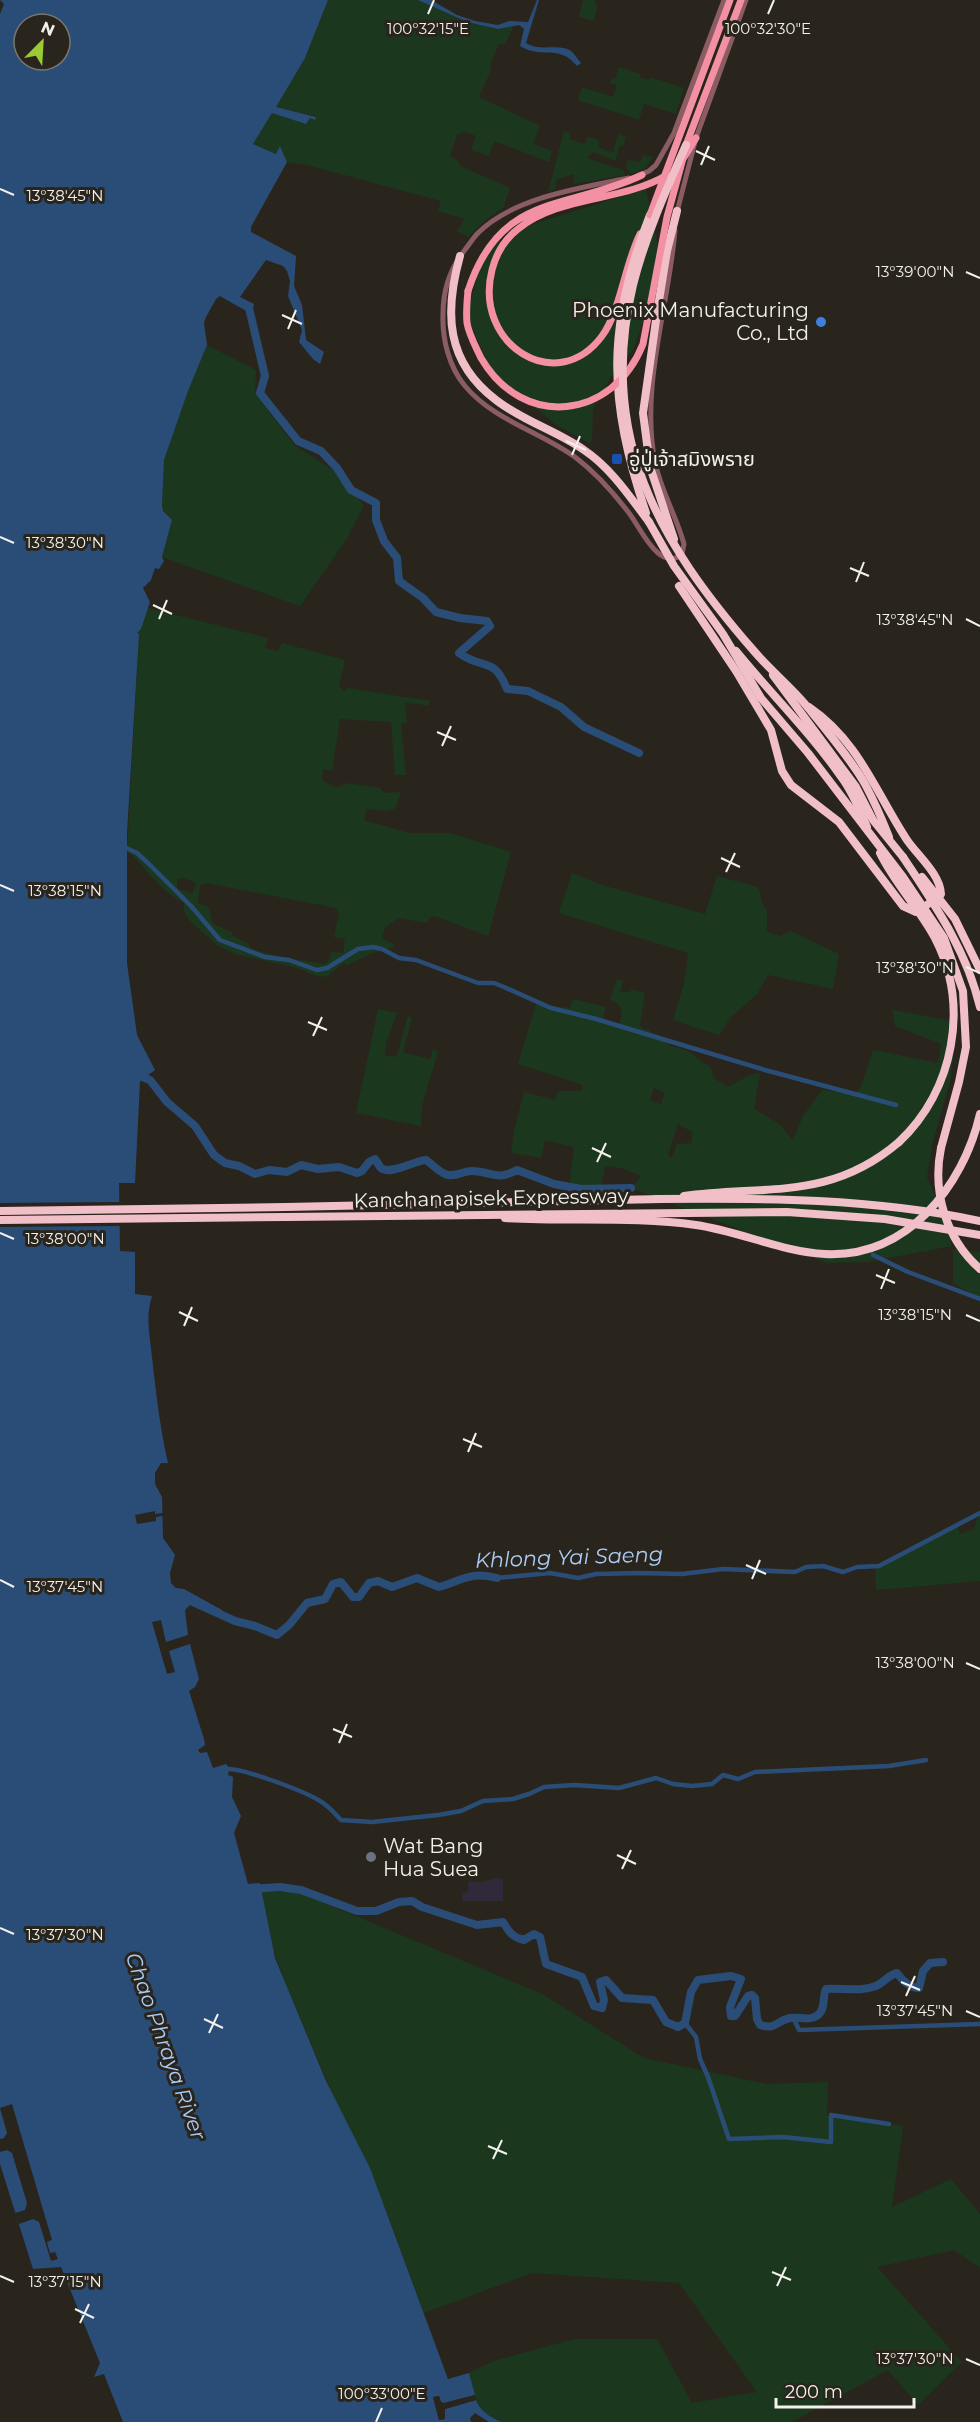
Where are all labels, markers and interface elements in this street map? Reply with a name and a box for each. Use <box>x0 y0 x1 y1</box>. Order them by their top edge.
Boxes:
north arrow <box>12 12 72 72</box>
text: N <box>38 17 58 40</box>
text: 100°32'15"E <box>387 19 469 38</box>
text: 100°32'30"E <box>725 19 811 38</box>
text: 13°38'45"N <box>27 186 103 205</box>
text: 13°39'00"N <box>876 262 954 281</box>
place label: Phoenix Manufacturing Co., Ltd <box>572 298 809 345</box>
marker: Phoenix Manufacturing Co., Ltd <box>814 315 828 329</box>
place label: อู่ปู่เจ้าสมิงพราย <box>629 447 755 472</box>
marker: อู่ปู่เจ้าสมิงพราย <box>610 452 624 466</box>
text: 13°38'30"N <box>26 533 104 552</box>
text: 13°38'45"N <box>877 610 953 629</box>
text: 13°38'15"N <box>28 881 102 900</box>
text: 13°38'30"N <box>876 958 954 977</box>
street label: Kanchanapisek Expressway <box>353 1184 629 1212</box>
text: 13°38'00"N <box>25 1229 105 1248</box>
text: 13°38'15"N <box>878 1305 952 1324</box>
water label: Khlong Yai Saeng <box>474 1541 664 1573</box>
text: 13°37'45"N <box>27 1577 103 1596</box>
text: 13°38'00"N <box>875 1653 955 1672</box>
place label: Wat Bang Hua Suea <box>383 1834 483 1881</box>
marker: Wat Bang Hua Suea <box>364 1850 378 1864</box>
text: 13°37'30"N <box>26 1925 104 1944</box>
water label: Chao Phraya River <box>120 1949 212 2144</box>
text: 13°37'45"N <box>877 2001 953 2020</box>
text: 13°37'15"N <box>28 2272 102 2291</box>
text: 13°37'30"N <box>876 2349 954 2368</box>
scale bar <box>776 2371 914 2409</box>
text: 200 m <box>785 2381 843 2403</box>
text: 100°33'00"E <box>338 2384 426 2403</box>

